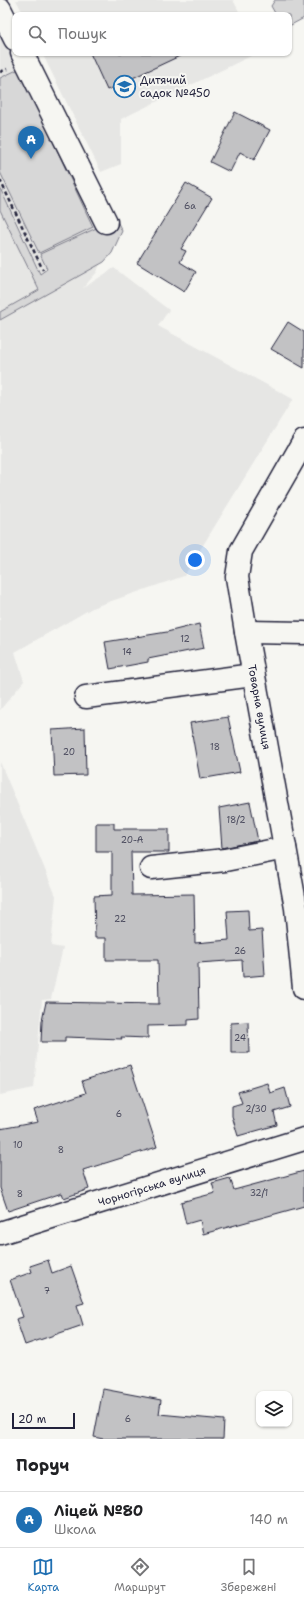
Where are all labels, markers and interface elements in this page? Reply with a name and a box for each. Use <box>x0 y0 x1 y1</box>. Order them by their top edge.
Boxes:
search box <box>12 12 292 56</box>
icon: search <box>26 23 48 45</box>
text: Пошук <box>58 24 107 44</box>
school or university icon: Дитячий садок №450 <box>111 73 137 99</box>
place label: Дитячий садок №450 <box>140 73 210 101</box>
pin: A <box>18 126 44 159</box>
house number: 6а <box>184 200 196 212</box>
your location <box>185 550 205 570</box>
house number: 12 <box>180 633 190 645</box>
house number: 14 <box>122 646 132 658</box>
street label: Товарна вулиця <box>244 663 274 751</box>
house number: 18 <box>210 741 220 753</box>
house number: 20 <box>63 746 75 758</box>
house number: 18/2 <box>226 814 246 826</box>
house number: 20-А <box>121 834 144 846</box>
house number: 22 <box>114 913 126 925</box>
house number: 26 <box>234 945 246 957</box>
house number: 24 <box>234 1032 246 1044</box>
house number: 2/30 <box>245 1103 267 1115</box>
house number: 6 <box>116 1108 122 1120</box>
house number: 10 <box>13 1139 23 1151</box>
house number: 8 <box>58 1144 64 1156</box>
street label: Чорногірська вулиця <box>96 1163 208 1210</box>
house number: 32/1 <box>250 1187 268 1199</box>
house number: 8 <box>17 1188 23 1200</box>
house number: 7 <box>44 1285 50 1297</box>
map controls <box>256 1391 292 1427</box>
button: layers <box>256 1391 292 1427</box>
scale bar <box>12 1411 75 1430</box>
text: 20 m <box>18 1412 46 1427</box>
house number: 6 <box>125 1413 131 1425</box>
text: Поруч <box>16 1454 69 1476</box>
text: Ліцей №80 <box>54 1501 143 1521</box>
text: A <box>24 1511 34 1528</box>
text: 140 m <box>249 1511 288 1528</box>
text: Школа <box>54 1521 96 1538</box>
tab: Карта <box>28 1556 59 1595</box>
tab: Маршрут <box>114 1556 166 1595</box>
tab: Збережені <box>221 1556 276 1595</box>

